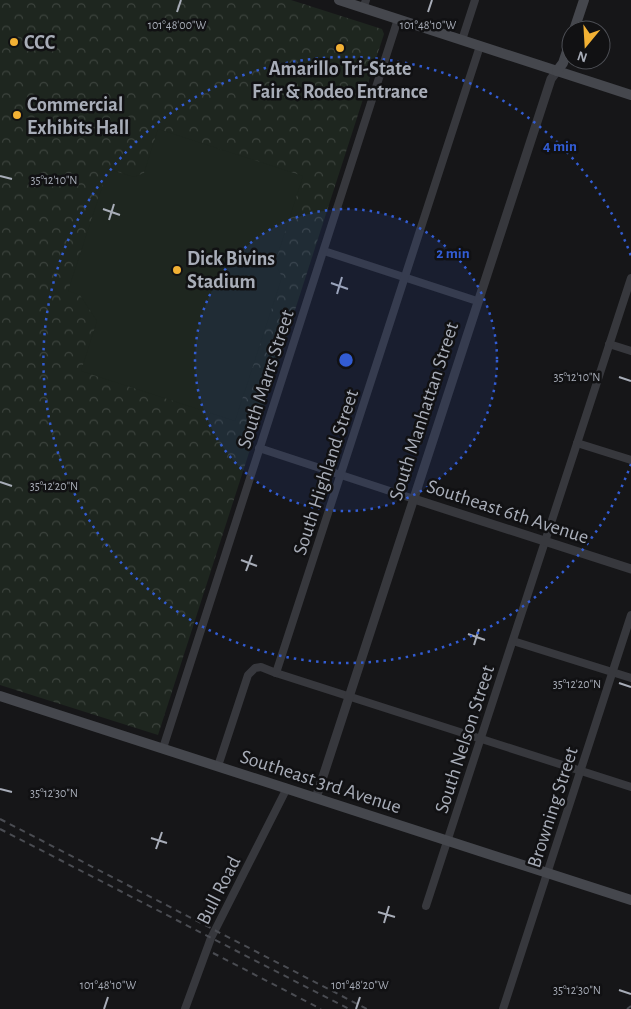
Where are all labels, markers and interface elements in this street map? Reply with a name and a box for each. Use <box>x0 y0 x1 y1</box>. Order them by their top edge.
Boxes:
text: 101°48'00"W <box>148 19 207 31</box>
text: 101°48'10"W <box>400 19 456 31</box>
north arrow <box>561 20 611 70</box>
place label: CCC <box>24 33 56 53</box>
marker: CCC <box>8 36 20 48</box>
marker: Amarillo Tri-State Fair & Rodeo Entrance <box>334 42 346 54</box>
text: N <box>575 48 589 65</box>
place label: Amarillo Tri-State Fair & Rodeo Entrance <box>252 59 428 102</box>
place label: Commercial Exhibits Hall <box>27 95 129 138</box>
marker: Commercial Exhibits Hall <box>11 109 23 121</box>
text: 4 min <box>543 139 577 154</box>
text: 35°12'10"N <box>30 174 78 186</box>
text: 2 min <box>436 246 470 261</box>
place label: Dick Bivins Stadium <box>187 249 275 292</box>
marker: Dick Bivins Stadium <box>171 264 183 276</box>
street label: South Marrs Street <box>234 307 298 451</box>
street label: South Manhattan Street <box>386 319 462 503</box>
centre of rings <box>337 351 355 369</box>
text: 35°12'10"N <box>553 371 601 383</box>
street label: South Highland Street <box>290 386 362 558</box>
street label: Southeast 6th Avenue <box>424 476 591 548</box>
text: 35°12'20"N <box>30 480 78 492</box>
street label: South Nelson Street <box>432 662 498 816</box>
text: 35°12'20"N <box>553 678 601 690</box>
street label: Browning Street <box>524 744 582 870</box>
street label: Southeast 3rd Avenue <box>238 746 404 817</box>
text: 35°12'30"N <box>30 787 78 799</box>
street label: Bull Road <box>193 853 245 928</box>
text: 101°48'10"W <box>80 979 136 991</box>
text: 101°48'20"W <box>331 979 389 991</box>
text: 35°12'30"N <box>553 984 601 996</box>

